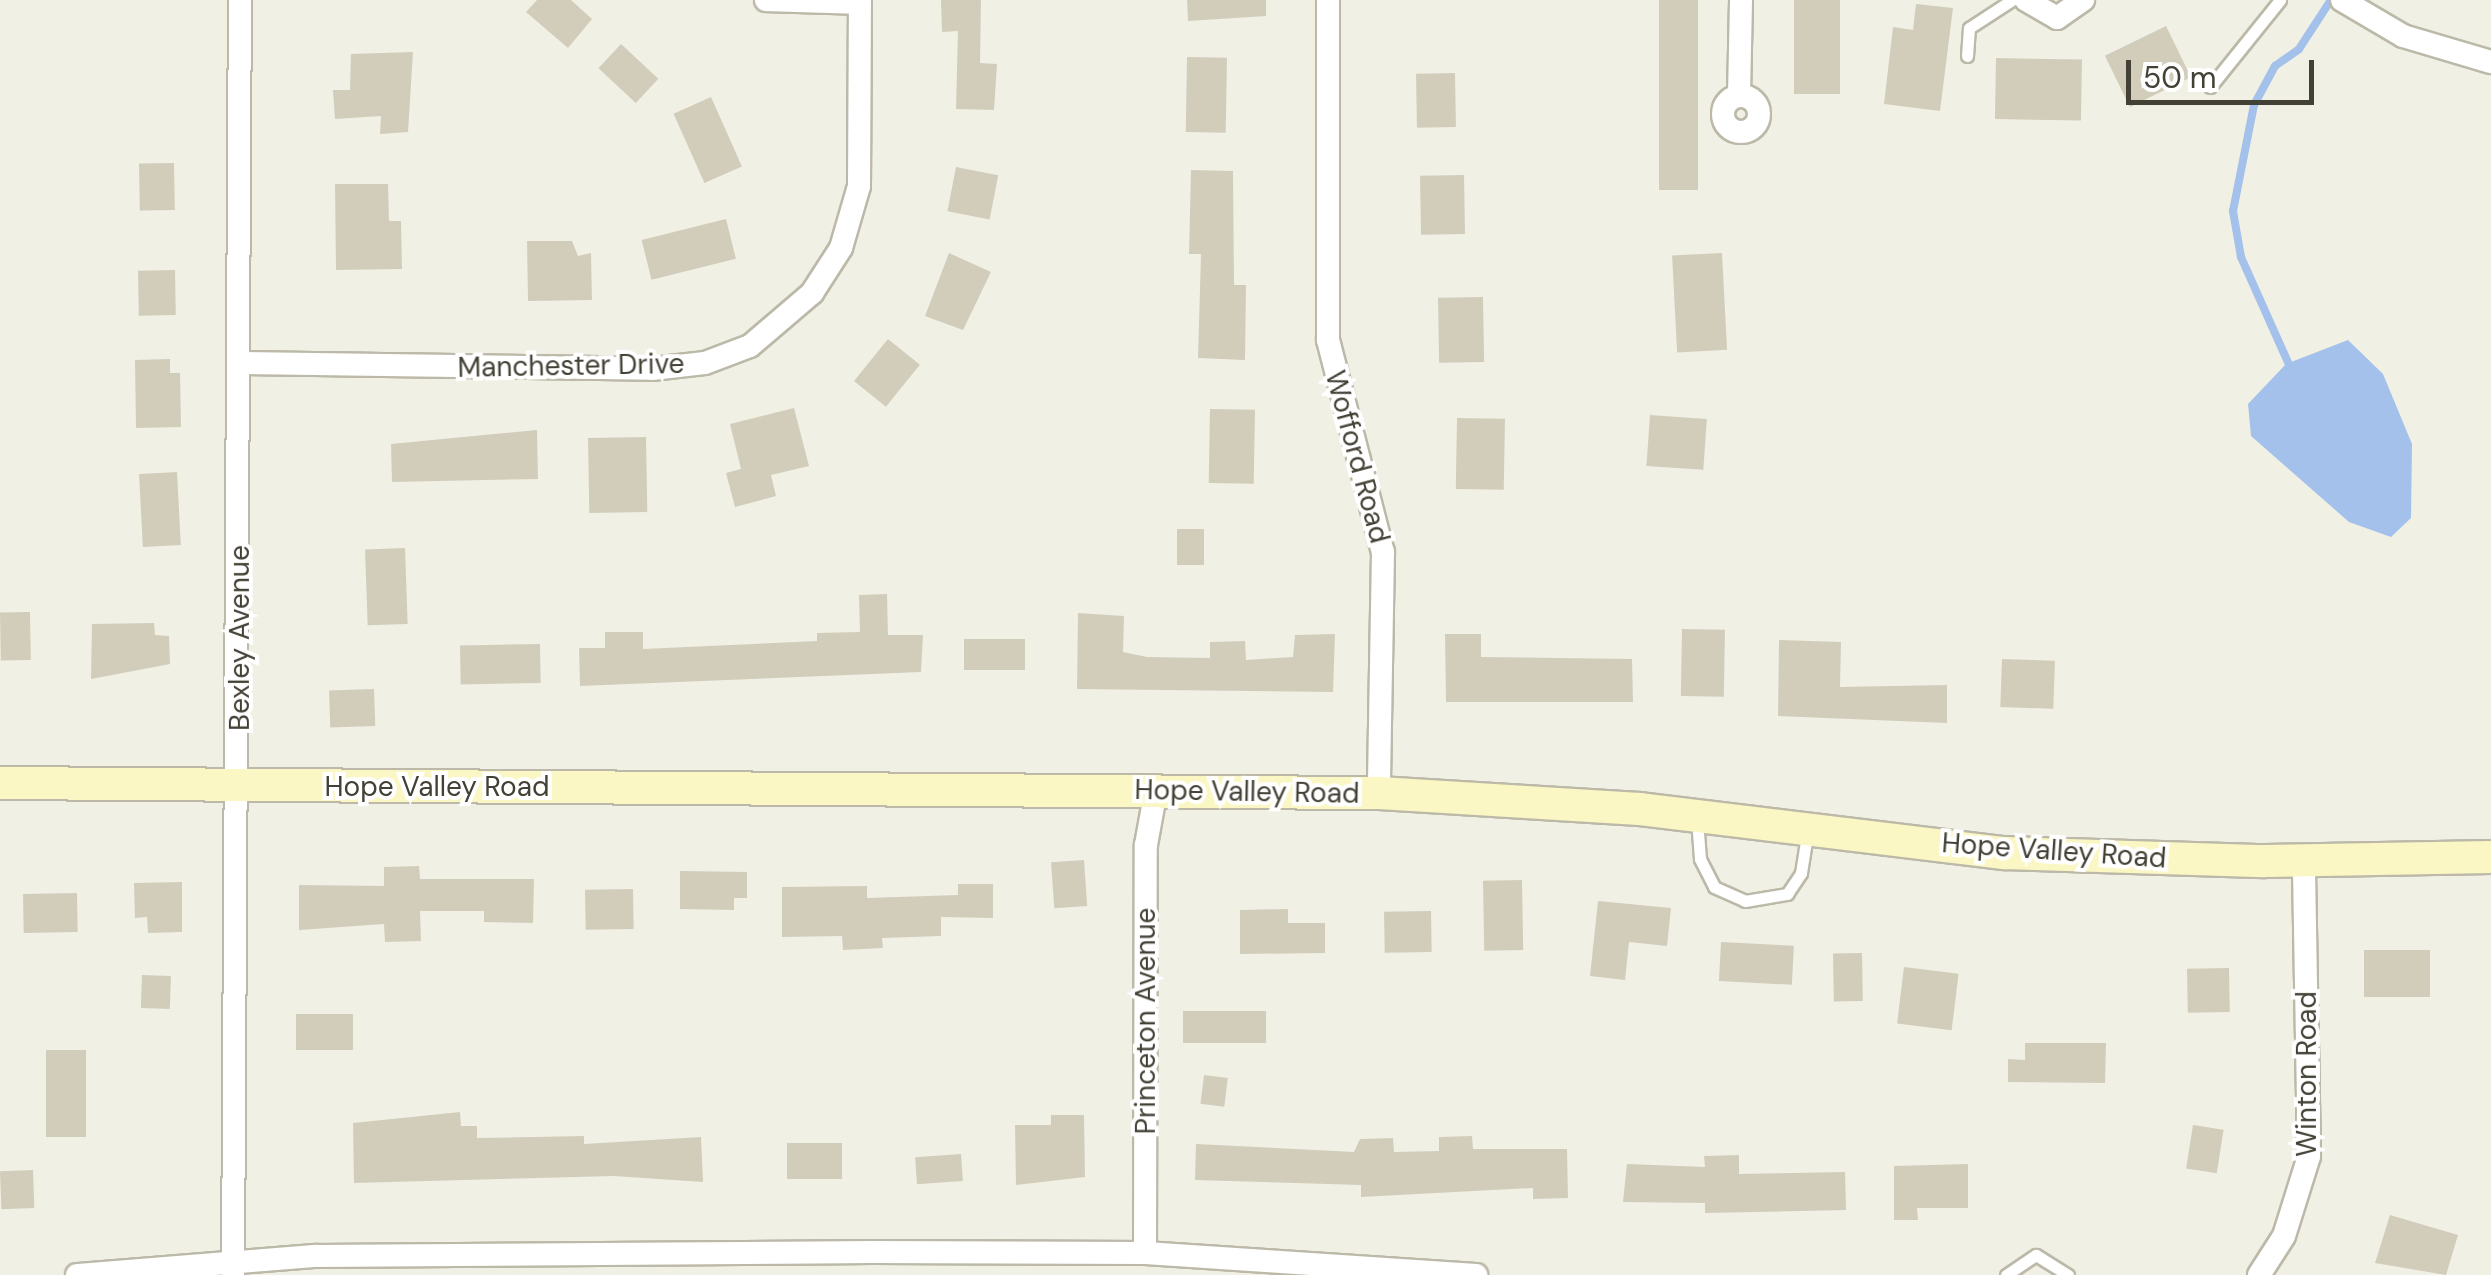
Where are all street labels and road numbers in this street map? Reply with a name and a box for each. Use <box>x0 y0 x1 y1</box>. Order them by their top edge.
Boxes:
street label: Manchester Drive <box>457 347 685 385</box>
street label: Wofford Road <box>1318 367 1396 547</box>
street label: Bexley Avenue <box>223 545 257 731</box>
street label: Hope Valley Road <box>325 770 549 804</box>
street label: Hope Valley Road <box>1134 773 1360 811</box>
street label: Hope Valley Road <box>1941 826 2167 876</box>
street label: Princeton Avenue <box>1129 908 1163 1134</box>
street label: Winton Road <box>2290 991 2324 1157</box>

